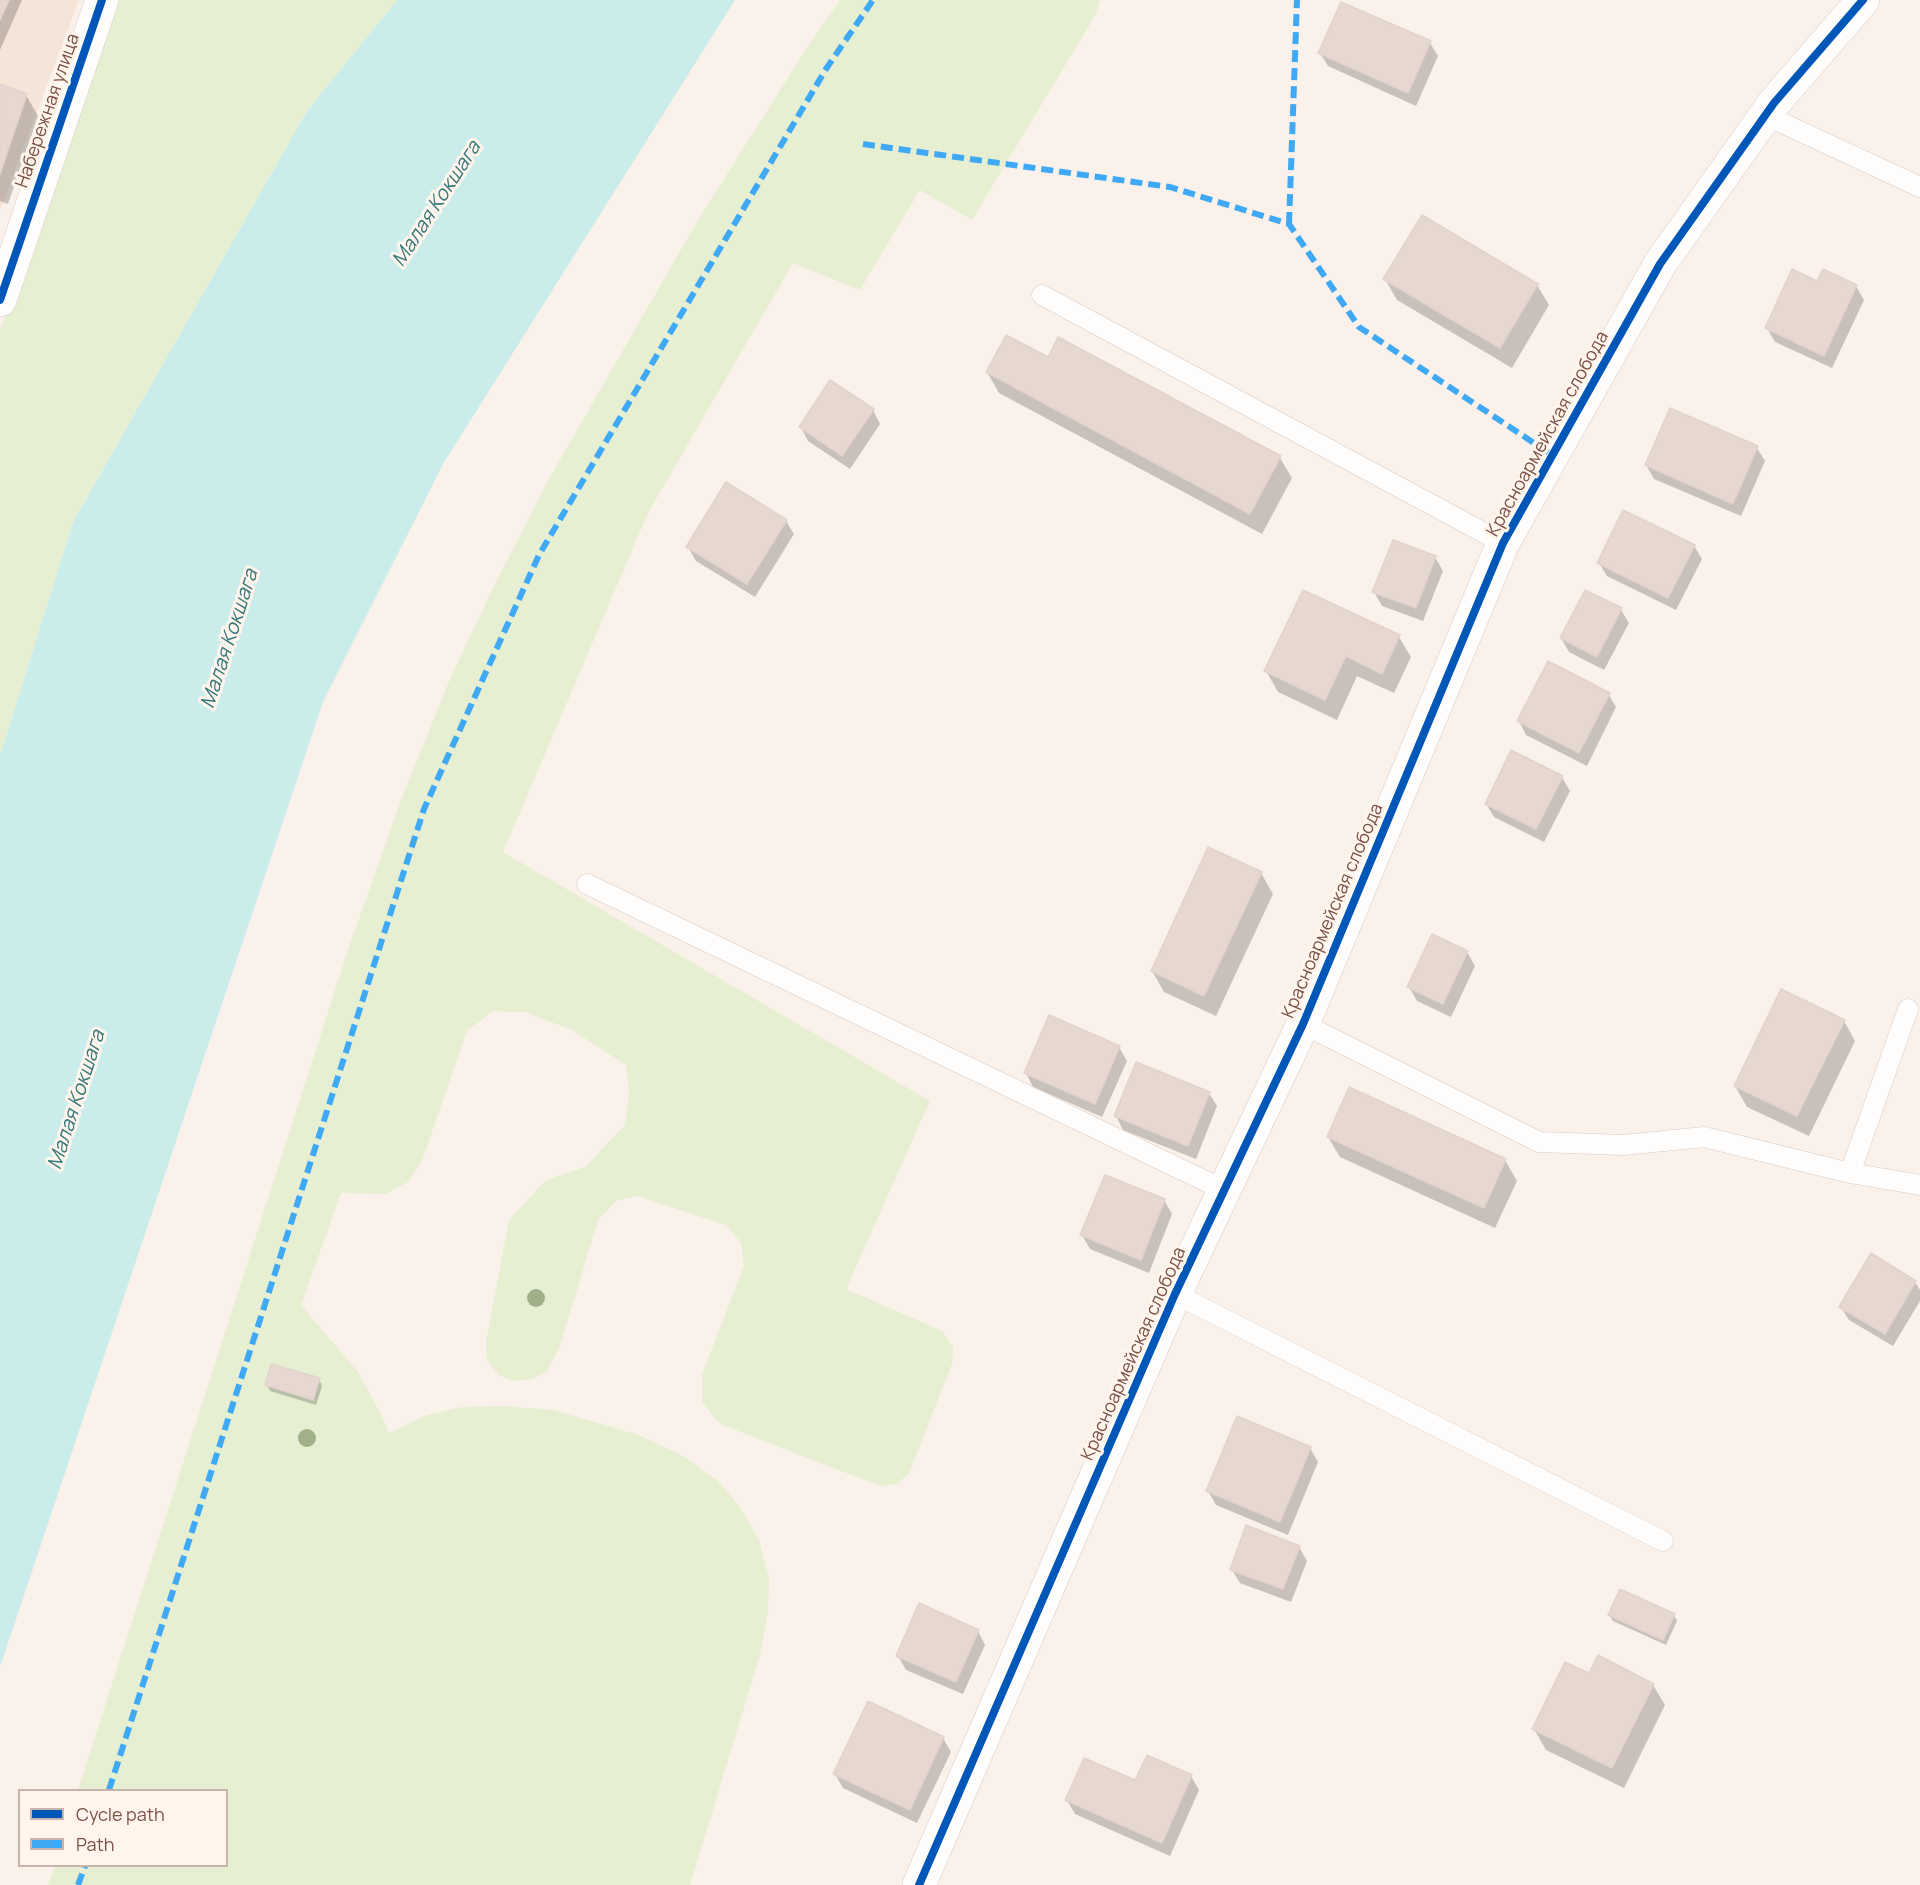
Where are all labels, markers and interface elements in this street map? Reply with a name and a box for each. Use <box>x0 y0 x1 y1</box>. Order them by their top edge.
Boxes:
street label: Набережная улица <box>11 31 85 191</box>
water label: Малая Кокшага <box>388 137 486 271</box>
street label: Красноармейская слобода <box>1482 328 1614 540</box>
water label: Малая Кокшага <box>196 566 264 712</box>
street label: Красноармейская слобода <box>1278 800 1388 1022</box>
water label: Малая Кокшага <box>43 1027 111 1173</box>
street label: Красноармейская слобода <box>1077 1244 1191 1464</box>
legend <box>18 1789 228 1867</box>
text: Cycle path <box>76 1802 165 1826</box>
text: Path <box>76 1832 114 1856</box>

